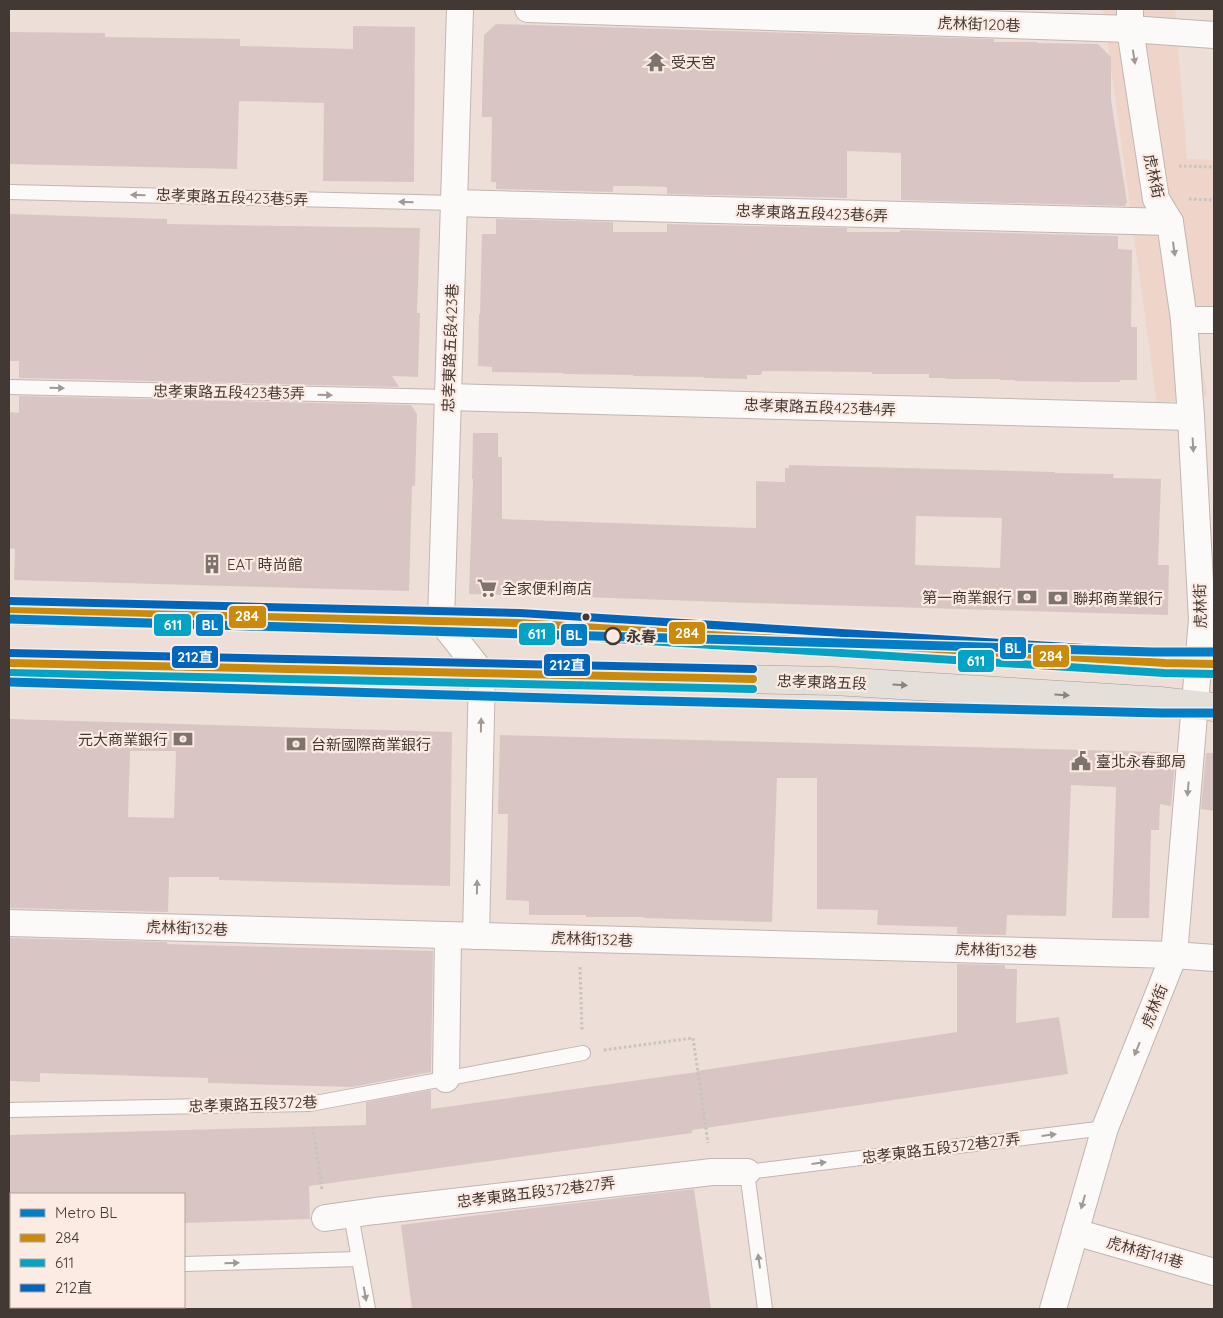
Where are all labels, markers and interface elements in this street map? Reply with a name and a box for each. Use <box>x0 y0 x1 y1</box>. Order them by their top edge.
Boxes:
street label: 虎林街120巷 <box>937 13 1021 35</box>
one-way arrow <box>1130 50 1138 66</box>
temple icon: 受天宮 <box>645 51 667 73</box>
place label: 受天宮 <box>671 53 716 72</box>
street label: 虎林街 <box>1140 152 1168 200</box>
street label: 忠孝東路五段423巷5弄 <box>156 185 308 209</box>
one-way arrow <box>130 191 146 199</box>
one-way arrow <box>397 198 413 206</box>
street label: 忠孝東路五段423巷6弄 <box>736 201 888 225</box>
one-way arrow <box>1170 241 1178 257</box>
street label: 忠孝東路五段423巷 <box>438 283 462 413</box>
street label: 忠孝東路五段423巷3弄 <box>153 381 305 403</box>
one-way arrow <box>50 385 66 393</box>
one-way arrow <box>317 391 333 399</box>
street label: 忠孝東路五段423巷4弄 <box>744 395 896 419</box>
one-way arrow <box>1189 437 1197 453</box>
building icon: EAT 時尚館 <box>201 553 223 575</box>
place label: EAT 時尚館 <box>227 555 303 574</box>
supermarket icon: 全家便利商店 <box>476 577 498 599</box>
place label: 全家便利商店 <box>502 579 592 598</box>
street label: 虎林街 <box>1190 583 1210 629</box>
bank icon: 第一商業銀行 <box>1016 586 1038 608</box>
bank icon: 聯邦商業銀行 <box>1047 587 1069 609</box>
place label: 第一商業銀行 <box>922 588 1012 607</box>
place label: 聯邦商業銀行 <box>1073 589 1163 608</box>
line badge: 284 <box>228 605 267 629</box>
text: 284 <box>235 607 259 625</box>
unlabelled marker <box>581 612 591 622</box>
line badge: 611 <box>153 613 192 637</box>
line badge: BL <box>195 613 224 637</box>
text: 611 <box>164 616 182 634</box>
text: BL <box>201 616 219 634</box>
line badge: 284 <box>668 621 706 645</box>
line badge: 611 <box>518 622 556 646</box>
line badge: BL <box>560 623 588 647</box>
text: 284 <box>675 624 699 642</box>
text: 611 <box>528 625 546 643</box>
text: BL <box>565 626 583 644</box>
marker: 永春 <box>604 627 622 645</box>
place label: 永春 <box>626 627 656 646</box>
line badge: BL <box>999 636 1027 660</box>
text: BL <box>1004 639 1022 657</box>
line badge: 284 <box>1032 644 1070 668</box>
line badge: 212直 <box>171 645 219 669</box>
text: 284 <box>1039 647 1063 665</box>
text: 212直 <box>177 648 213 666</box>
line badge: 611 <box>957 649 995 673</box>
text: 611 <box>967 652 985 670</box>
line badge: 212直 <box>543 653 591 677</box>
text: 212直 <box>549 656 585 674</box>
street label: 忠孝東路五段 <box>777 671 867 693</box>
one-way arrow <box>892 682 908 690</box>
one-way arrow <box>1054 692 1070 700</box>
one-way arrow <box>477 717 485 733</box>
bank icon: 元大商業銀行 <box>172 728 194 750</box>
place label: 元大商業銀行 <box>78 730 168 749</box>
bank icon: 台新國際商業銀行 <box>285 733 307 755</box>
place label: 台新國際商業銀行 <box>311 735 431 754</box>
public building icon: 臺北永春郵局 <box>1070 750 1092 772</box>
place label: 臺北永春郵局 <box>1096 752 1186 771</box>
one-way arrow <box>1183 781 1191 797</box>
one-way arrow <box>473 879 481 895</box>
street label: 虎林街132巷 <box>146 917 228 939</box>
street label: 虎林街132巷 <box>551 928 633 950</box>
street label: 虎林街132巷 <box>955 939 1037 961</box>
street label: 虎林街 <box>1137 982 1171 1030</box>
one-way arrow <box>1132 1042 1140 1056</box>
street label: 忠孝東路五段372巷 <box>188 1092 318 1116</box>
street label: 忠孝東路五段372巷27弄 <box>861 1129 1021 1167</box>
one-way arrow <box>1042 1131 1058 1139</box>
one-way arrow <box>811 1159 827 1167</box>
street label: 忠孝東路五段372巷27弄 <box>456 1173 616 1211</box>
legend <box>10 1193 185 1308</box>
one-way arrow <box>1079 1195 1087 1210</box>
text: Metro BL <box>55 1203 117 1222</box>
text: 284 <box>55 1228 79 1247</box>
street label: 虎林街141巷 <box>1105 1232 1185 1272</box>
text: 611 <box>55 1253 74 1272</box>
one-way arrow <box>755 1253 763 1269</box>
one-way arrow <box>225 1258 241 1266</box>
text: 212直 <box>55 1278 92 1297</box>
one-way arrow <box>362 1287 370 1303</box>

